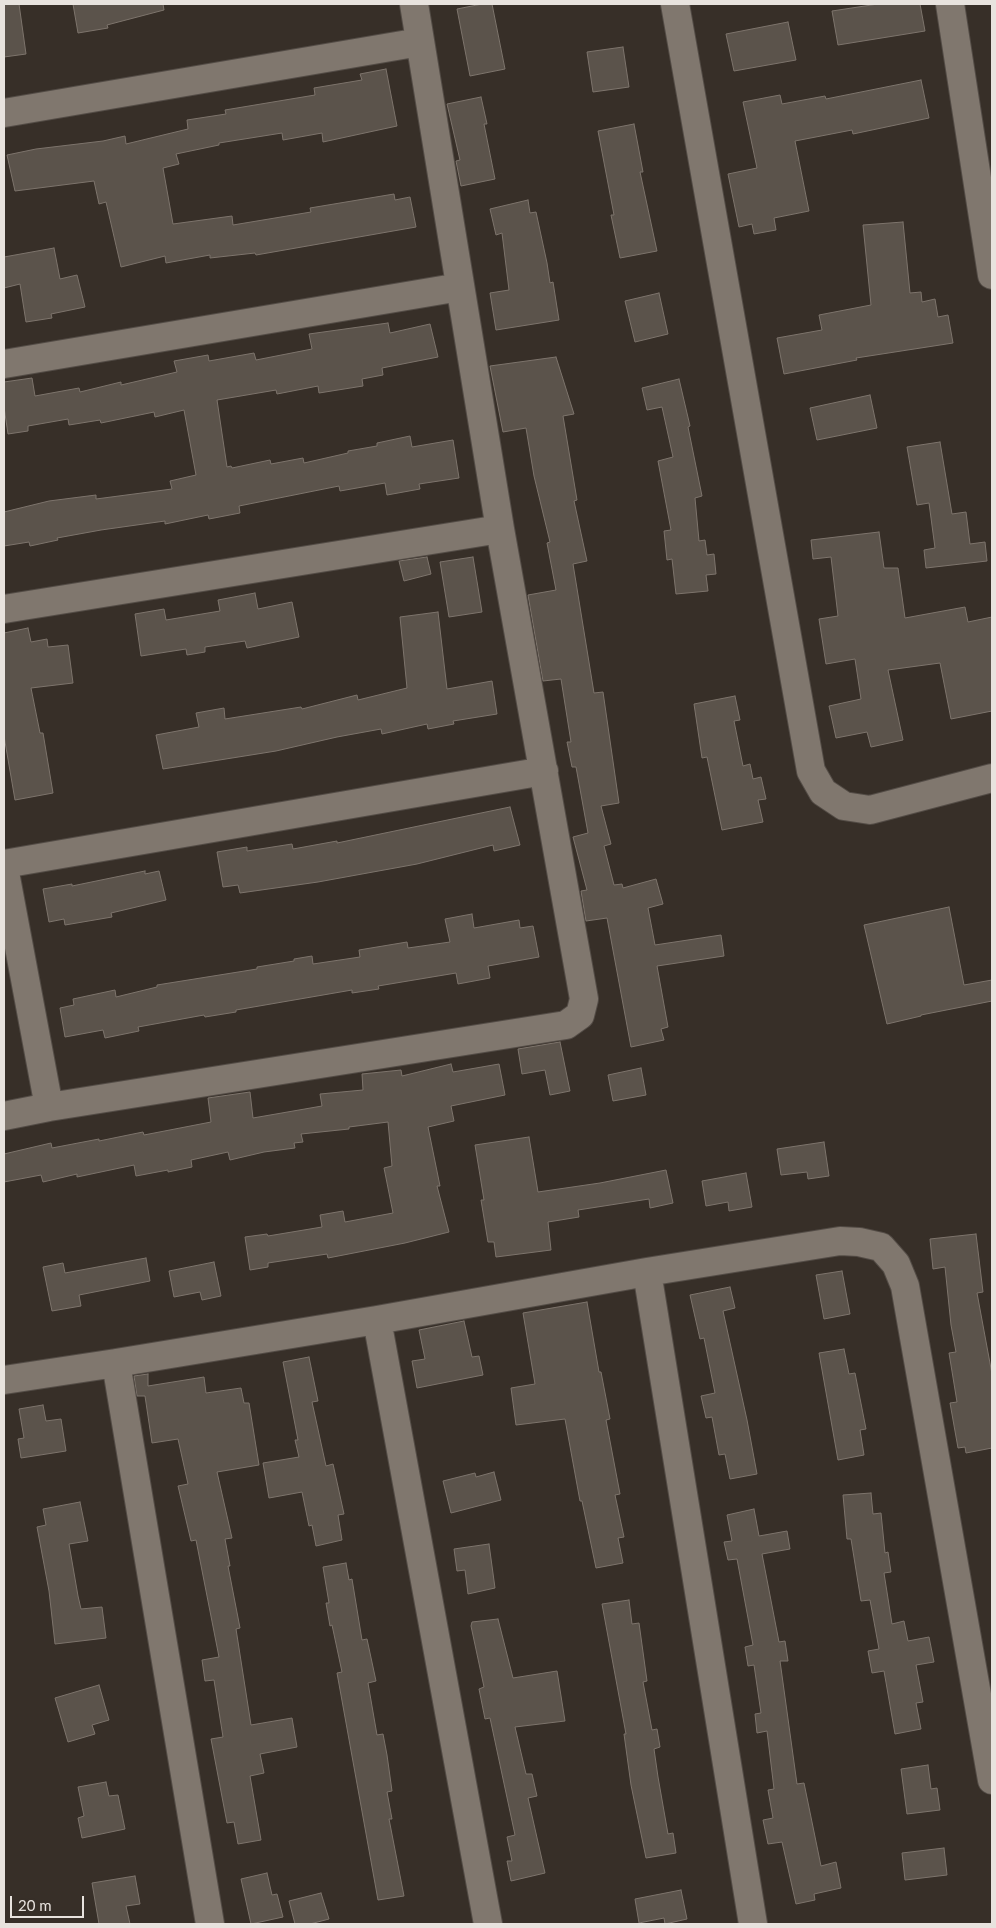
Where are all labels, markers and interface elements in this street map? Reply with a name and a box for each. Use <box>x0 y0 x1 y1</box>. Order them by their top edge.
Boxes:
scale bar <box>12 1886 86 1918</box>
text: 20 m <box>18 1896 52 1914</box>

